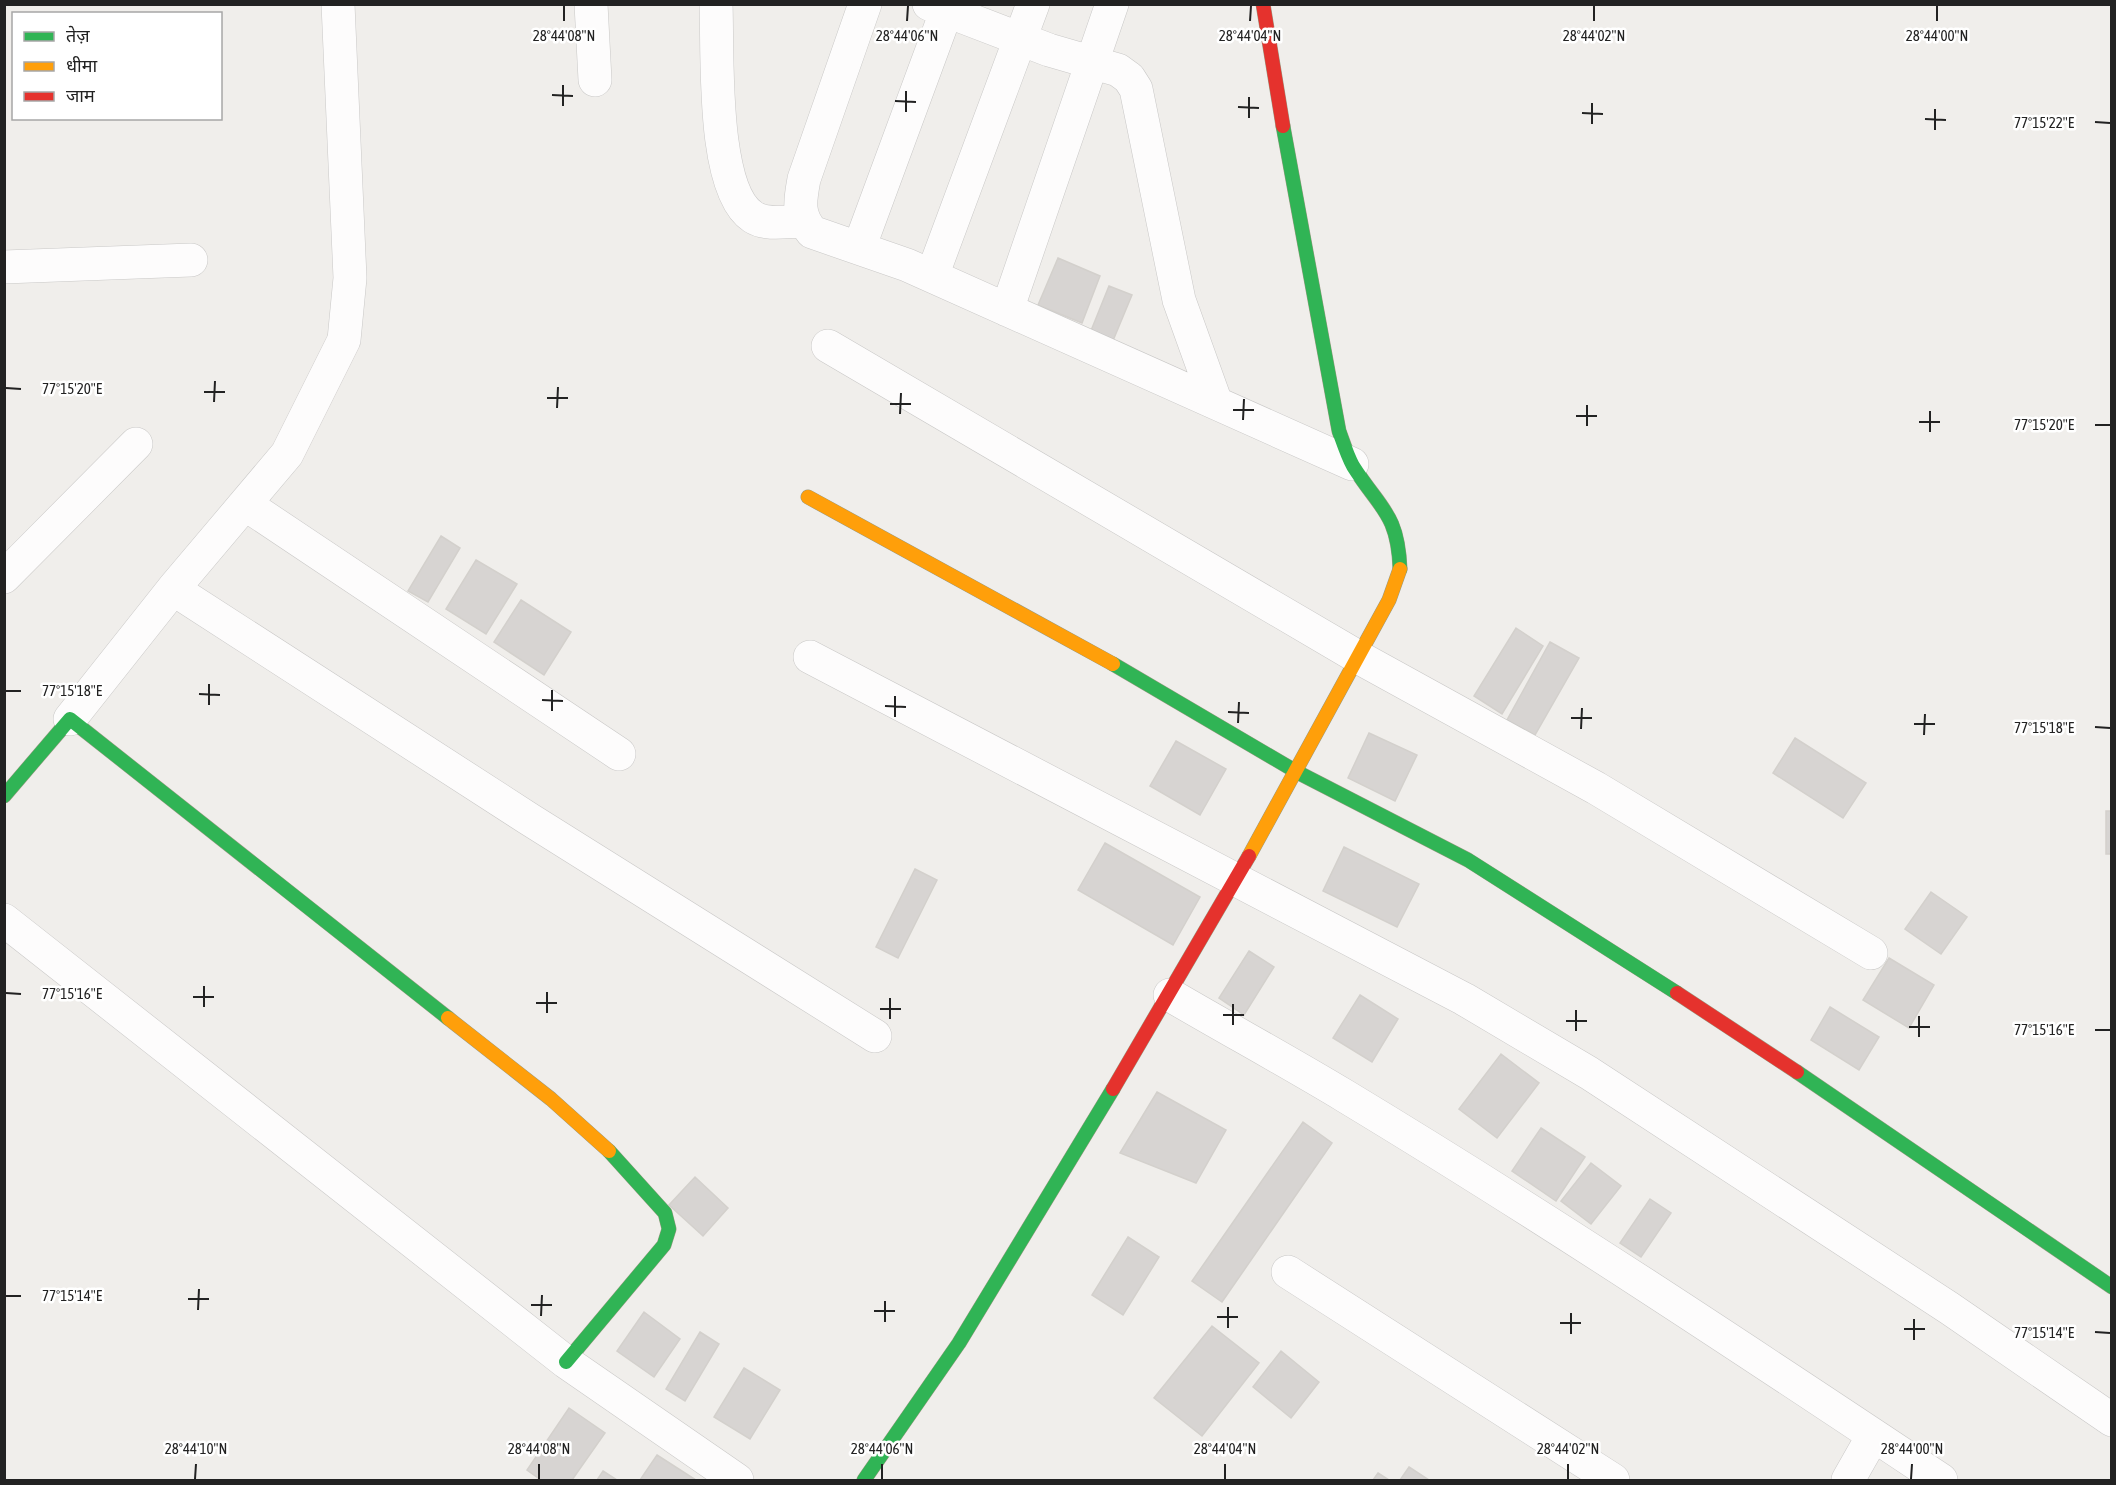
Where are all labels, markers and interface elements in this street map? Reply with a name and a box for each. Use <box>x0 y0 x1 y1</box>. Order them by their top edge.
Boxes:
legend <box>12 12 222 120</box>
text: तेज़ <box>66 25 90 46</box>
text: 28°44'08"N <box>533 27 595 44</box>
text: 28°44'06"N <box>876 27 938 44</box>
text: 28°44'04"N <box>1219 27 1281 44</box>
text: 28°44'02"N <box>1563 27 1625 44</box>
text: 28°44'00"N <box>1906 27 1968 44</box>
text: धीमा <box>66 55 97 76</box>
text: जाम <box>66 85 96 106</box>
text: 77°15'22"E <box>2014 114 2075 131</box>
text: 77°15'20"E <box>42 380 103 397</box>
text: 77°15'20"E <box>2014 416 2075 433</box>
text: 77°15'18"E <box>42 682 103 699</box>
text: 77°15'18"E <box>2014 719 2075 736</box>
text: 77°15'16"E <box>42 985 103 1002</box>
text: 77°15'16"E <box>2014 1021 2075 1038</box>
text: 77°15'14"E <box>42 1287 103 1304</box>
text: 77°15'14"E <box>2014 1324 2075 1341</box>
text: 28°44'10"N <box>165 1440 227 1457</box>
text: 28°44'08"N <box>508 1440 570 1457</box>
text: 28°44'06"N <box>851 1440 913 1457</box>
text: 28°44'04"N <box>1194 1440 1256 1457</box>
text: 28°44'02"N <box>1537 1440 1599 1457</box>
text: 28°44'00"N <box>1881 1440 1943 1457</box>

